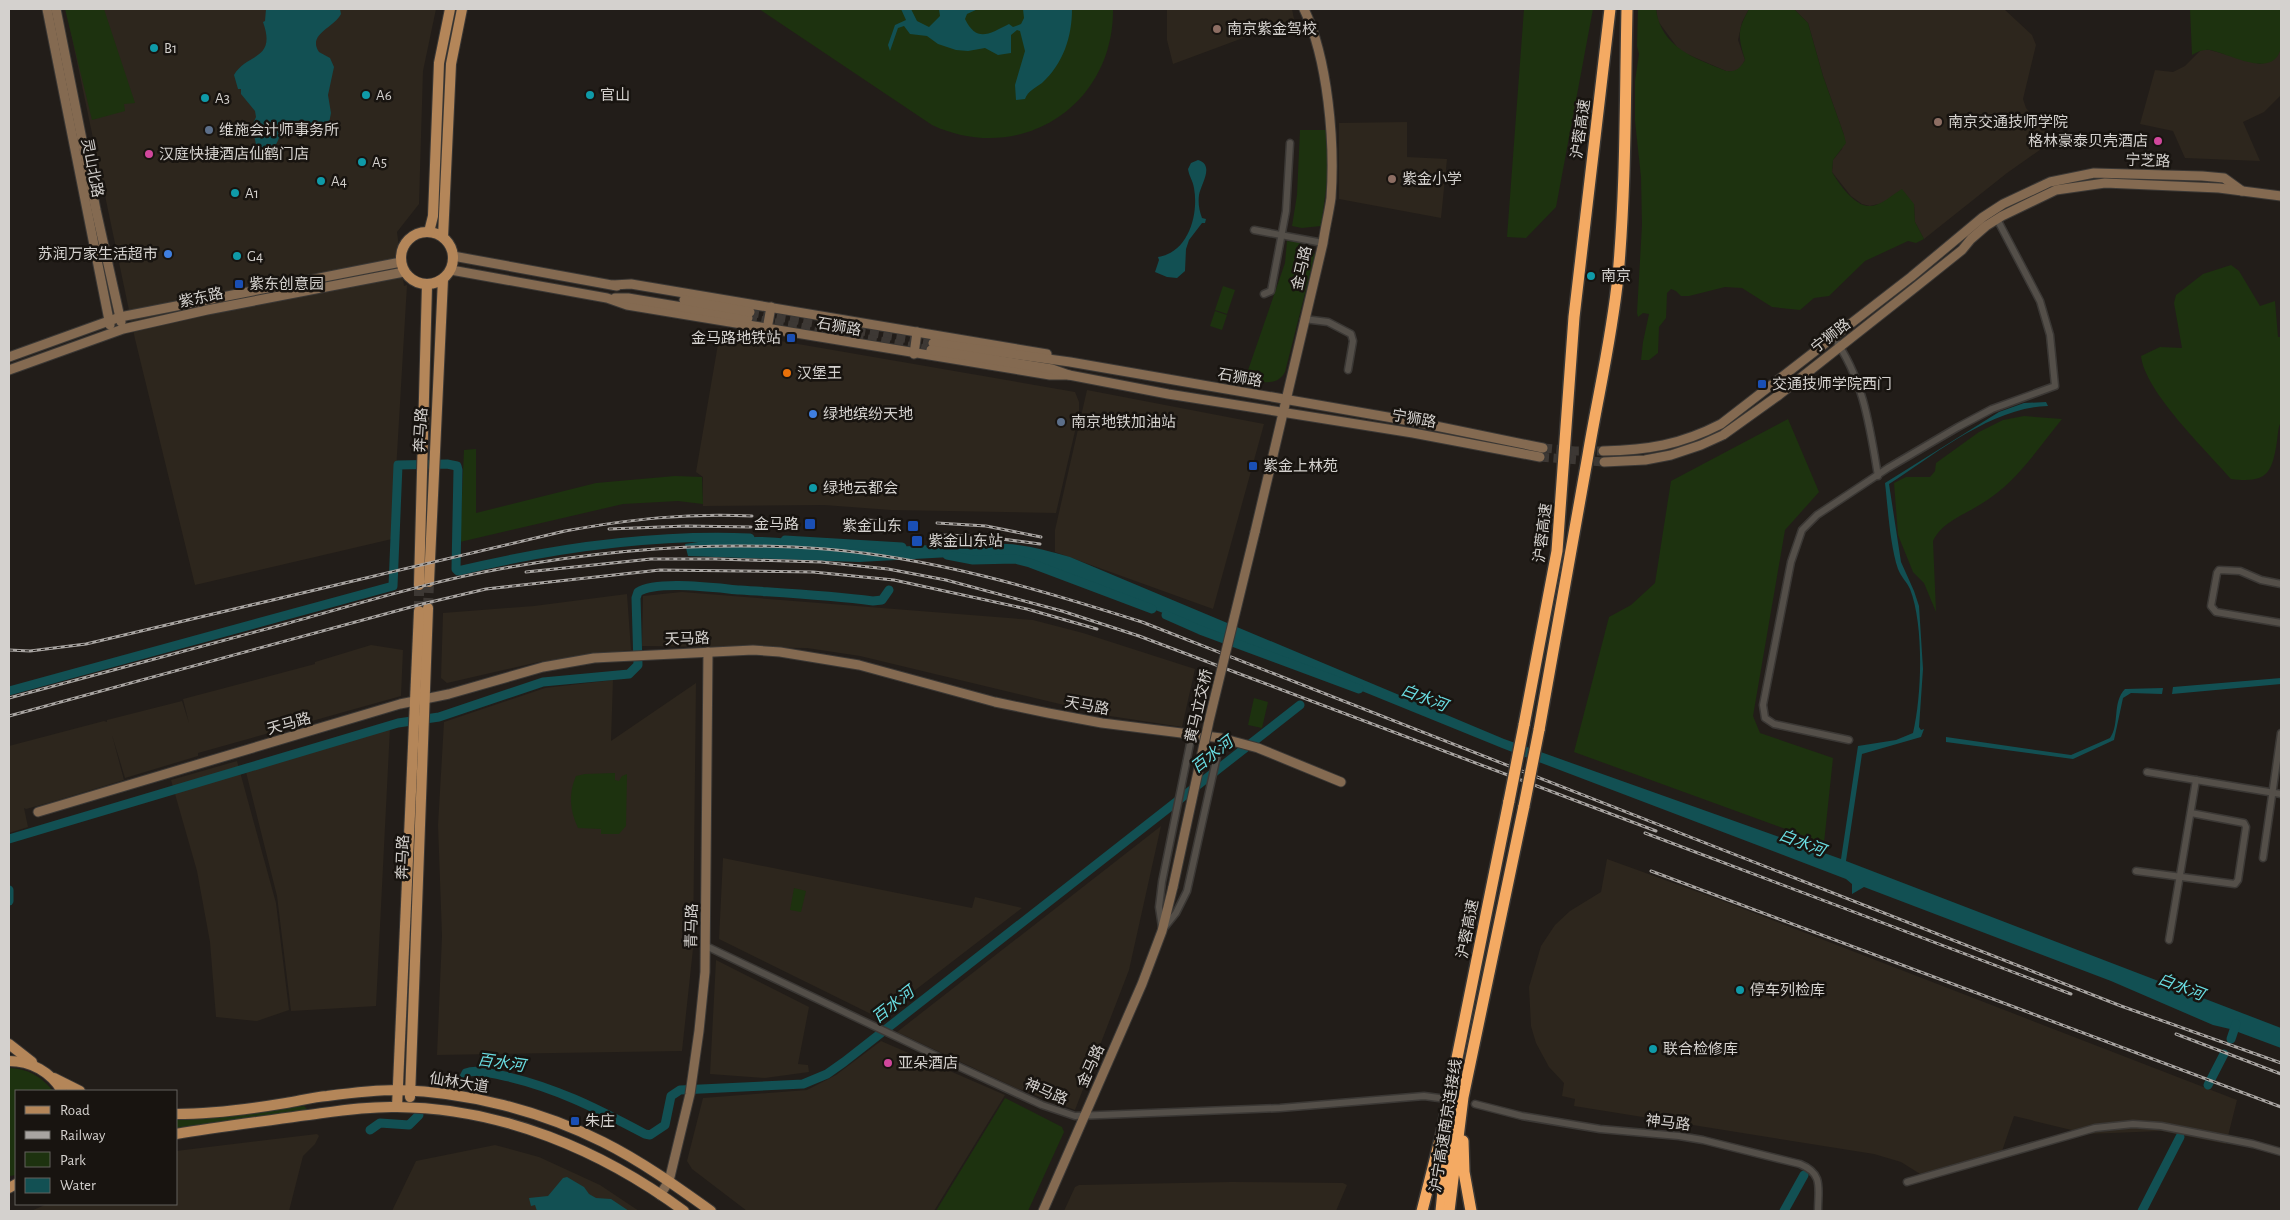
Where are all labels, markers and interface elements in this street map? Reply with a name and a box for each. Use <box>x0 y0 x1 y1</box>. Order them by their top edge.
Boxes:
place label: 南京紫金驾校 <box>1227 20 1317 37</box>
marker: 南京紫金驾校 <box>1211 23 1223 35</box>
place label: B1 <box>164 41 177 56</box>
marker: B1 <box>148 42 160 54</box>
place label: 官山 <box>600 87 630 103</box>
place label: A6 <box>376 88 392 103</box>
marker: A6 <box>360 89 372 101</box>
marker: 官山 <box>584 89 596 101</box>
place label: A3 <box>215 91 230 106</box>
marker: A3 <box>199 92 211 104</box>
street label: 沪蓉高速 <box>1568 98 1593 160</box>
place label: 南京交通技师学院 <box>1948 114 2068 130</box>
marker: 南京交通技师学院 <box>1932 116 1944 128</box>
place label: 维施会计师事务所 <box>219 122 339 138</box>
marker: 维施会计师事务所 <box>203 124 215 136</box>
place label: 格林豪泰贝壳酒店 <box>2028 133 2148 149</box>
marker: 格林豪泰贝壳酒店 <box>2152 135 2164 147</box>
street label: 灵山北路 <box>79 137 107 199</box>
place label: 汉庭快捷酒店仙鹤门店 <box>159 145 309 162</box>
marker: 汉庭快捷酒店仙鹤门店 <box>143 148 155 160</box>
street label: 宁芝路 <box>2125 152 2171 169</box>
place label: A5 <box>372 155 387 170</box>
marker: A5 <box>356 156 368 168</box>
place label: 紫金小学 <box>1402 171 1462 187</box>
marker: 紫金小学 <box>1386 173 1398 185</box>
place label: A4 <box>331 174 347 189</box>
marker: A4 <box>315 175 327 187</box>
place label: A1 <box>245 186 259 201</box>
marker: A1 <box>229 187 241 199</box>
street label: 金马路 <box>1289 244 1314 292</box>
place label: 苏润万家生活超市 <box>38 246 158 262</box>
marker: 苏润万家生活超市 <box>162 248 174 260</box>
place label: G4 <box>247 249 263 264</box>
marker: G4 <box>231 250 243 262</box>
place label: 南京 <box>1601 268 1631 284</box>
marker: 南京 <box>1585 270 1597 282</box>
place label: 紫东创意园 <box>249 275 324 292</box>
marker: 紫东创意园 <box>233 278 245 290</box>
street label: 紫东路 <box>177 285 225 310</box>
street label: 石狮路 <box>816 315 863 338</box>
street label: 宁狮路 <box>1808 315 1853 356</box>
place label: 金马路地铁站 <box>691 330 781 346</box>
marker: 金马路地铁站 <box>785 332 797 344</box>
place label: 汉堡王 <box>797 365 842 381</box>
street label: 石狮路 <box>1217 366 1264 389</box>
marker: 汉堡王 <box>781 367 793 379</box>
place label: 交通技师学院西门 <box>1772 376 1892 392</box>
marker: 交通技师学院西门 <box>1756 378 1768 390</box>
place label: 绿地缤纷天地 <box>823 406 913 422</box>
street label: 奔马路 <box>411 407 430 453</box>
street label: 宁狮路 <box>1391 407 1438 430</box>
marker: 绿地缤纷天地 <box>807 408 819 420</box>
place label: 南京地铁加油站 <box>1071 414 1176 430</box>
marker: 南京地铁加油站 <box>1055 416 1067 428</box>
place label: 紫金上林苑 <box>1263 458 1338 474</box>
marker: 紫金上林苑 <box>1247 460 1259 472</box>
place label: 绿地云都会 <box>823 480 898 496</box>
marker: 绿地云都会 <box>807 482 819 494</box>
street label: 沪蓉高速 <box>1531 502 1554 564</box>
place label: 金马路 <box>754 516 799 532</box>
marker: 金马路 <box>803 517 817 531</box>
place label: 紫金山东 <box>842 518 902 534</box>
marker: 紫金山东 <box>906 519 920 533</box>
place label: 紫金山东站 <box>928 533 1003 549</box>
marker: 紫金山东站 <box>910 534 924 548</box>
street label: 天马路 <box>664 630 710 647</box>
street label: 黄马立交桥 <box>1182 668 1215 744</box>
water label: 白水河 <box>1399 681 1452 715</box>
street label: 天马路 <box>1064 694 1111 717</box>
street label: 天马路 <box>265 710 313 737</box>
water label: 百水河 <box>1188 731 1238 776</box>
water label: 白水河 <box>1777 826 1830 860</box>
street label: 奔马路 <box>394 834 411 880</box>
street label: 沪蓉高速 <box>1454 898 1481 960</box>
street label: 青马路 <box>683 903 700 949</box>
water label: 白水河 <box>2156 970 2209 1004</box>
water label: 百水河 <box>869 981 919 1026</box>
place label: 停车列检库 <box>1750 981 1825 998</box>
marker: 停车列检库 <box>1734 984 1746 996</box>
place label: 联合检修库 <box>1663 1040 1738 1057</box>
street label: 金马路 <box>1074 1042 1107 1090</box>
marker: 联合检修库 <box>1647 1043 1659 1055</box>
water label: 百水河 <box>476 1051 529 1075</box>
place label: 亚朵酒店 <box>898 1055 958 1071</box>
marker: 亚朵酒店 <box>882 1057 894 1069</box>
street label: 沪宁高速南京连接线 <box>1427 1058 1464 1194</box>
street label: 仙林大道 <box>428 1069 490 1095</box>
street label: 神马路 <box>1022 1075 1070 1108</box>
legend <box>15 1090 178 1205</box>
text: Road <box>60 1103 90 1118</box>
street label: 神马路 <box>1645 1112 1691 1133</box>
place label: 朱庄 <box>585 1113 615 1129</box>
marker: 朱庄 <box>569 1115 581 1127</box>
text: Railway <box>60 1128 106 1143</box>
text: Park <box>60 1153 86 1168</box>
text: Water <box>60 1178 96 1193</box>

